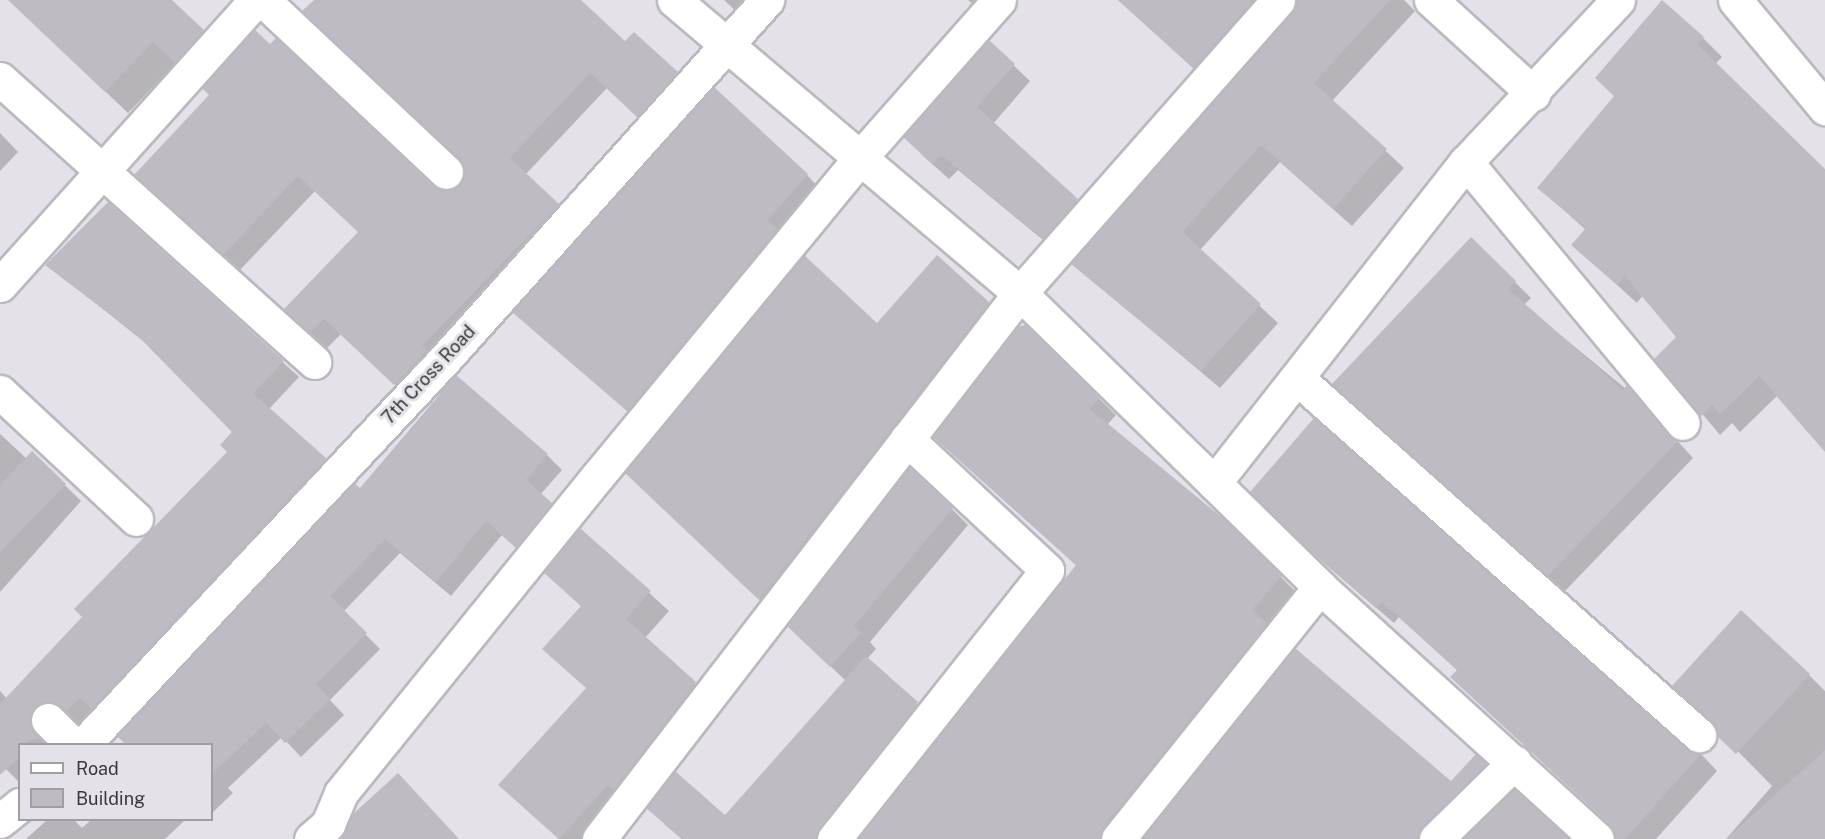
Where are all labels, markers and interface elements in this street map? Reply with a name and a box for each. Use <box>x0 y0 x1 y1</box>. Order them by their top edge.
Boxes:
street label: 7th Cross Road <box>378 321 480 429</box>
legend <box>18 743 213 821</box>
text: Road <box>76 758 119 779</box>
text: Building <box>76 788 145 809</box>

